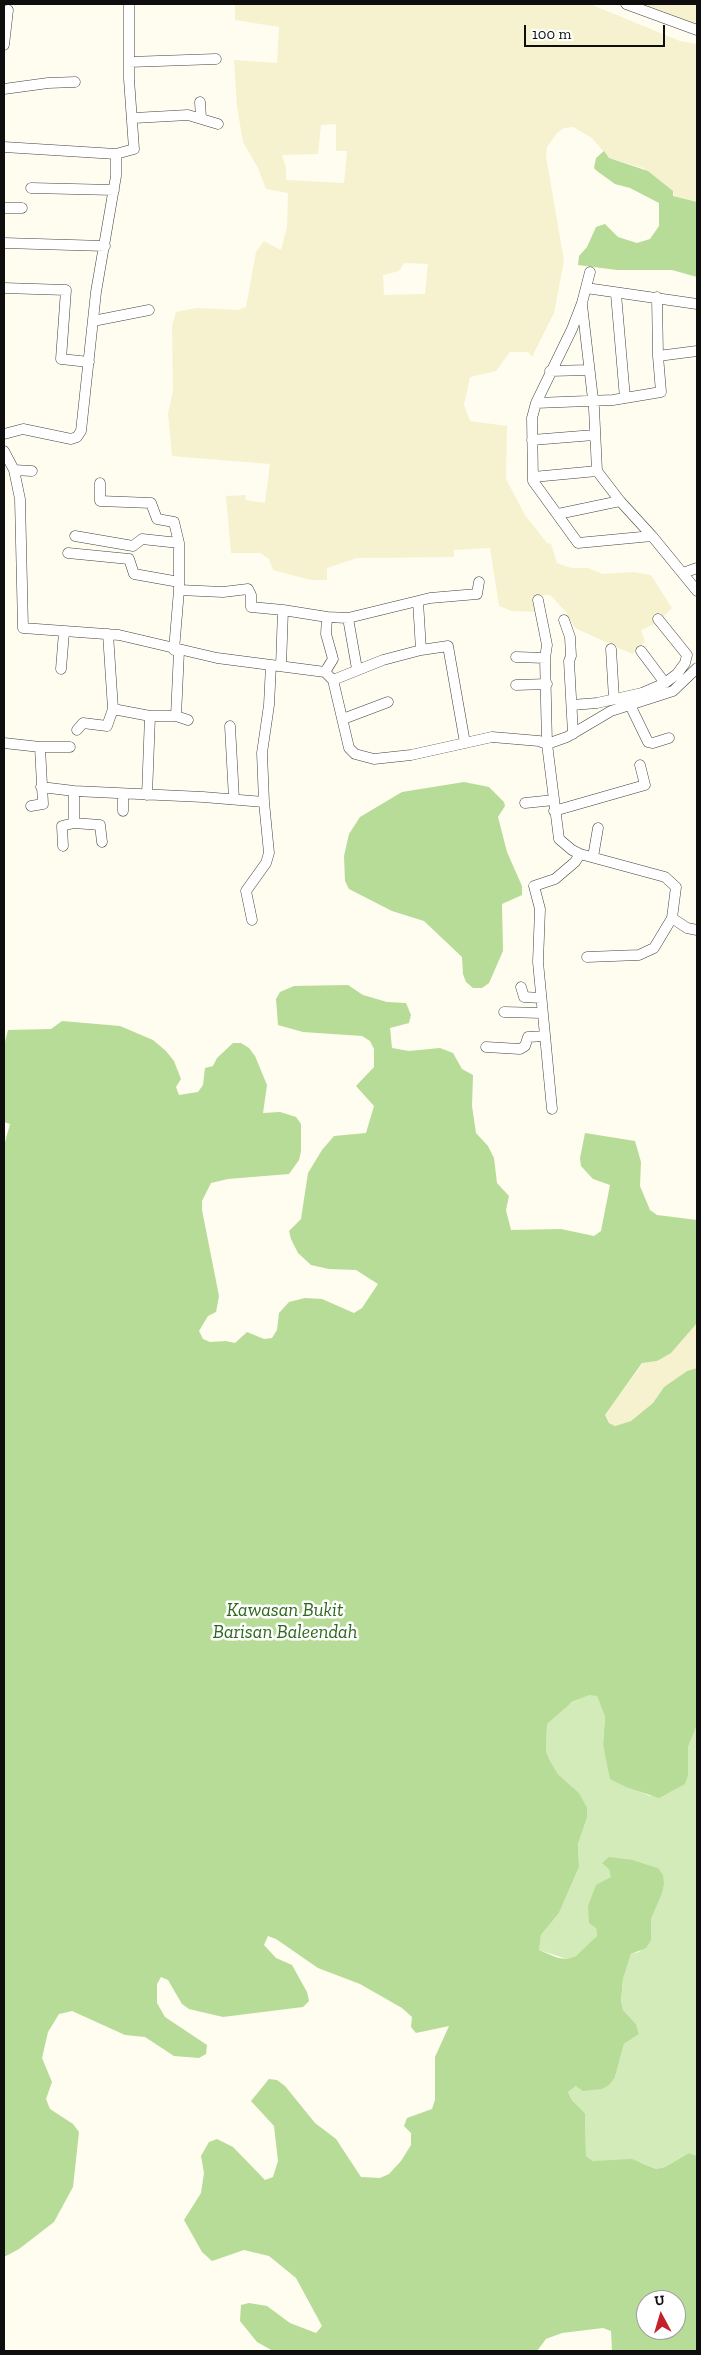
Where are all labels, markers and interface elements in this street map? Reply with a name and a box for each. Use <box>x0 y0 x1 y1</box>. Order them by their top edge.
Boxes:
scale bar <box>526 15 667 47</box>
text: 100 m <box>532 25 571 43</box>
park label: Kawasan Bukit Barisan Baleendah <box>213 1600 357 1644</box>
north arrow <box>636 2290 686 2340</box>
text: U <box>654 2292 665 2310</box>

